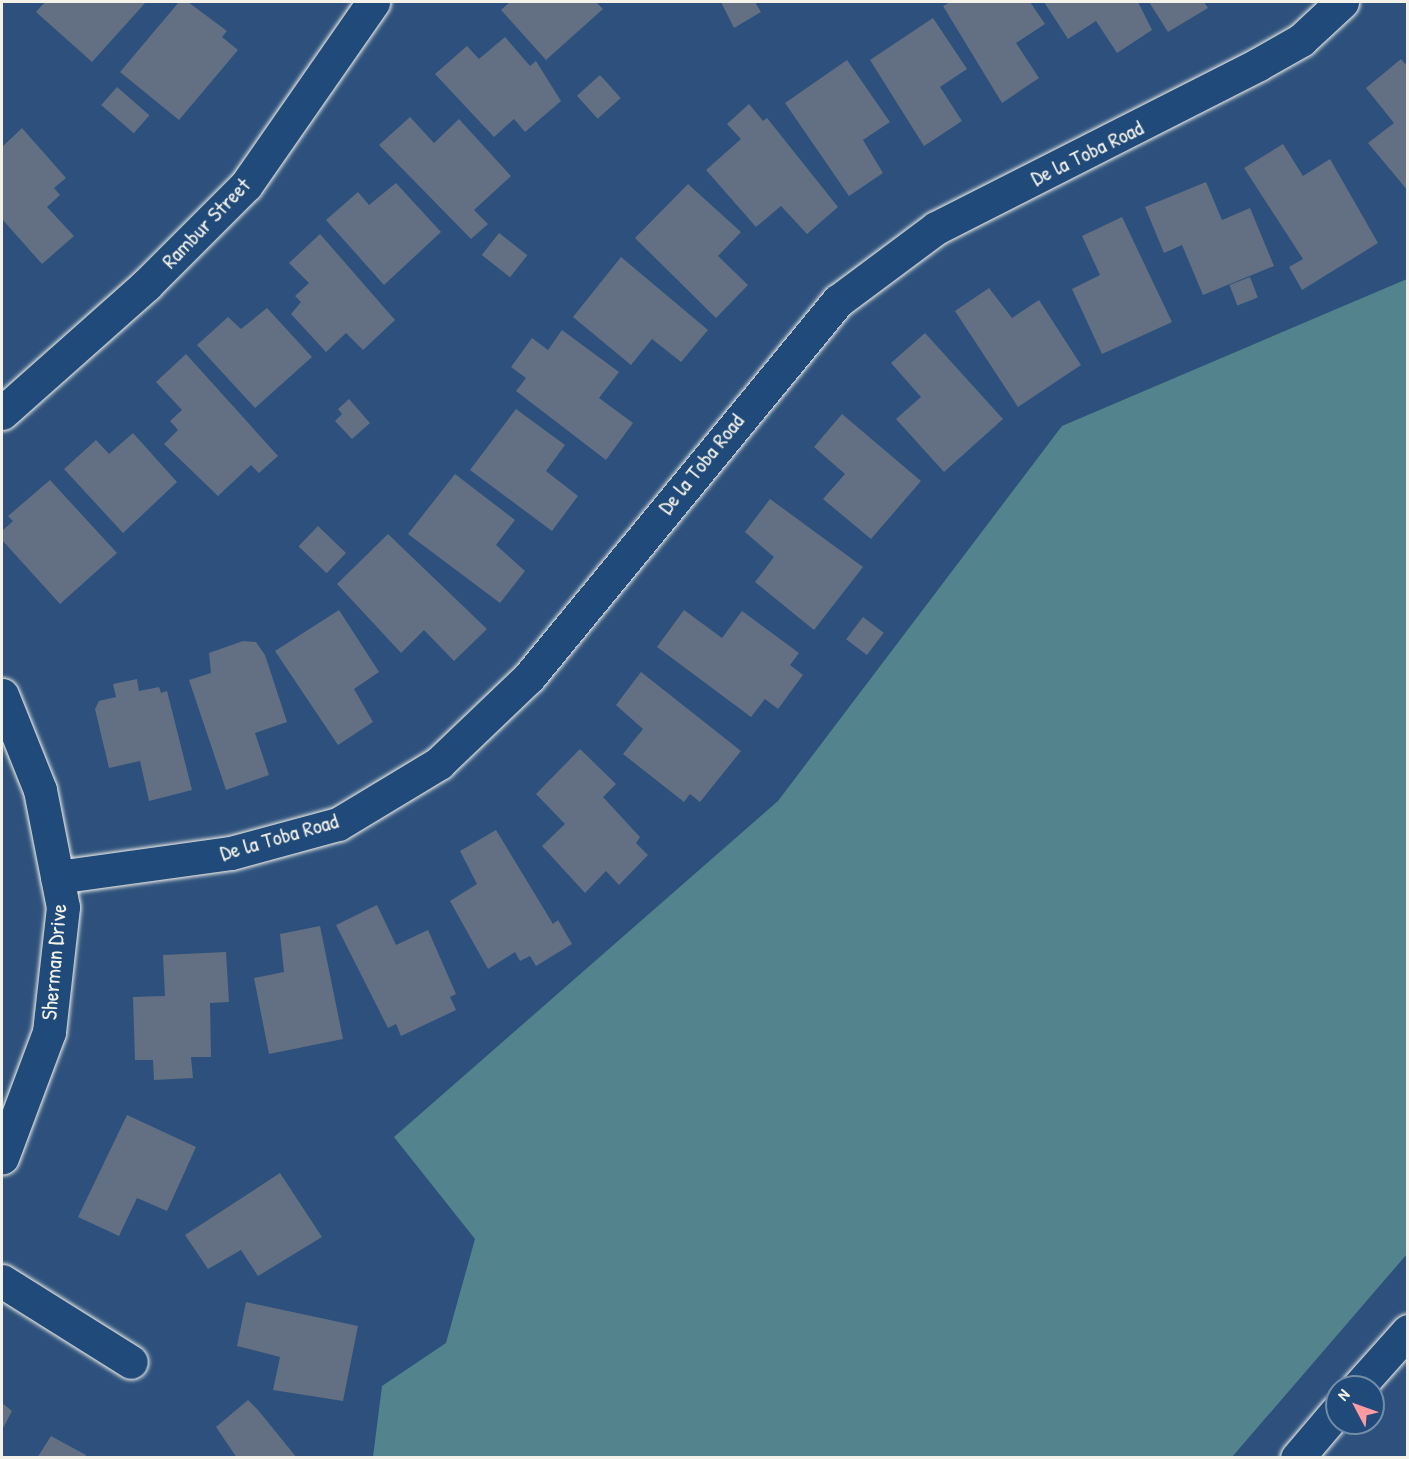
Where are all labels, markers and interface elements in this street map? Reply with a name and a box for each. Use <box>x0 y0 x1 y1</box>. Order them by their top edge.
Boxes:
street label: De la Toba Road <box>1026 114 1148 192</box>
street label: Rambur Street <box>156 172 256 274</box>
street label: De la Toba Road <box>652 408 750 520</box>
street label: De la Toba Road <box>217 808 341 866</box>
street label: Sherman Drive <box>36 903 72 1021</box>
north arrow <box>1325 1375 1385 1435</box>
text: N <box>1332 1384 1354 1405</box>

